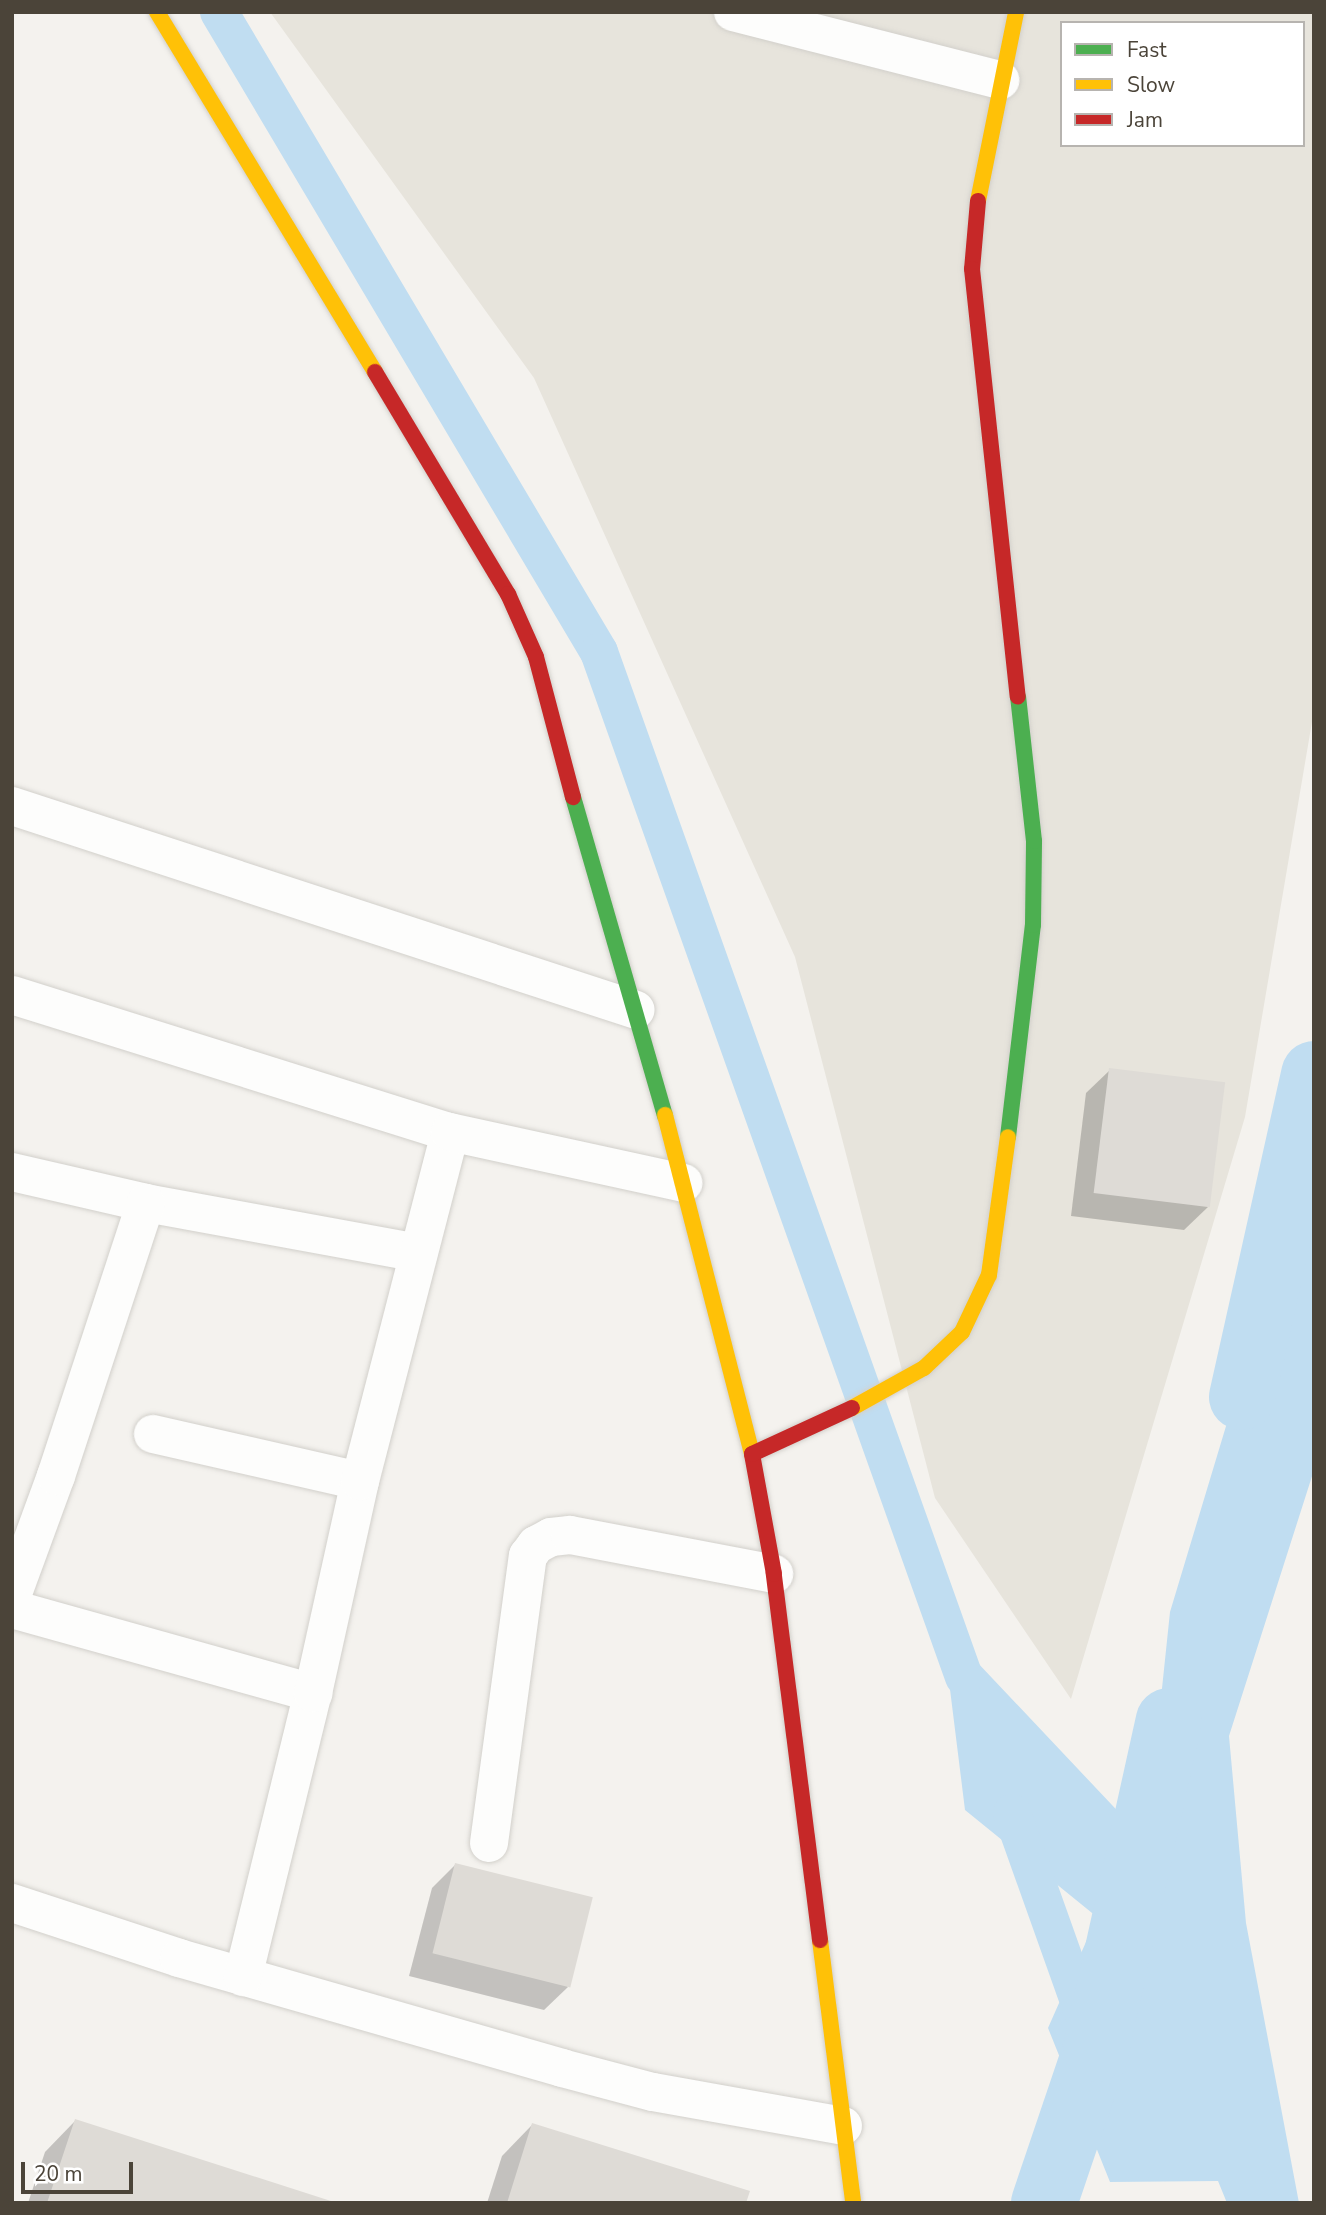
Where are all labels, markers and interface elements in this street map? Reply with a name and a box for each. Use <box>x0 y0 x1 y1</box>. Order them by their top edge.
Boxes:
legend <box>1060 21 1305 147</box>
text: Fast <box>1127 36 1167 64</box>
text: Slow <box>1127 71 1175 99</box>
text: Jam <box>1127 106 1163 134</box>
scale bar <box>24 2148 136 2192</box>
text: 20 m <box>34 2160 83 2188</box>

